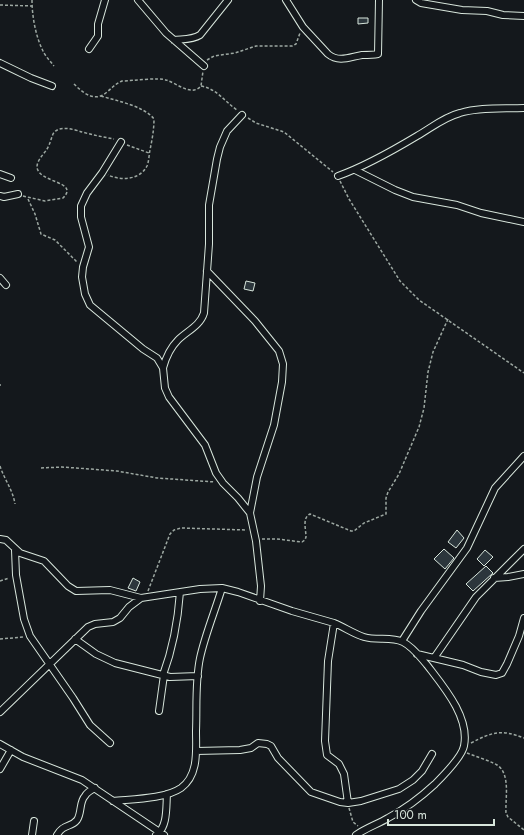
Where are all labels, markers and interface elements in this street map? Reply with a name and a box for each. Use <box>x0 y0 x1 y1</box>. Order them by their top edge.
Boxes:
scale bar <box>388 801 494 827</box>
text: 100 m <box>394 806 427 824</box>

